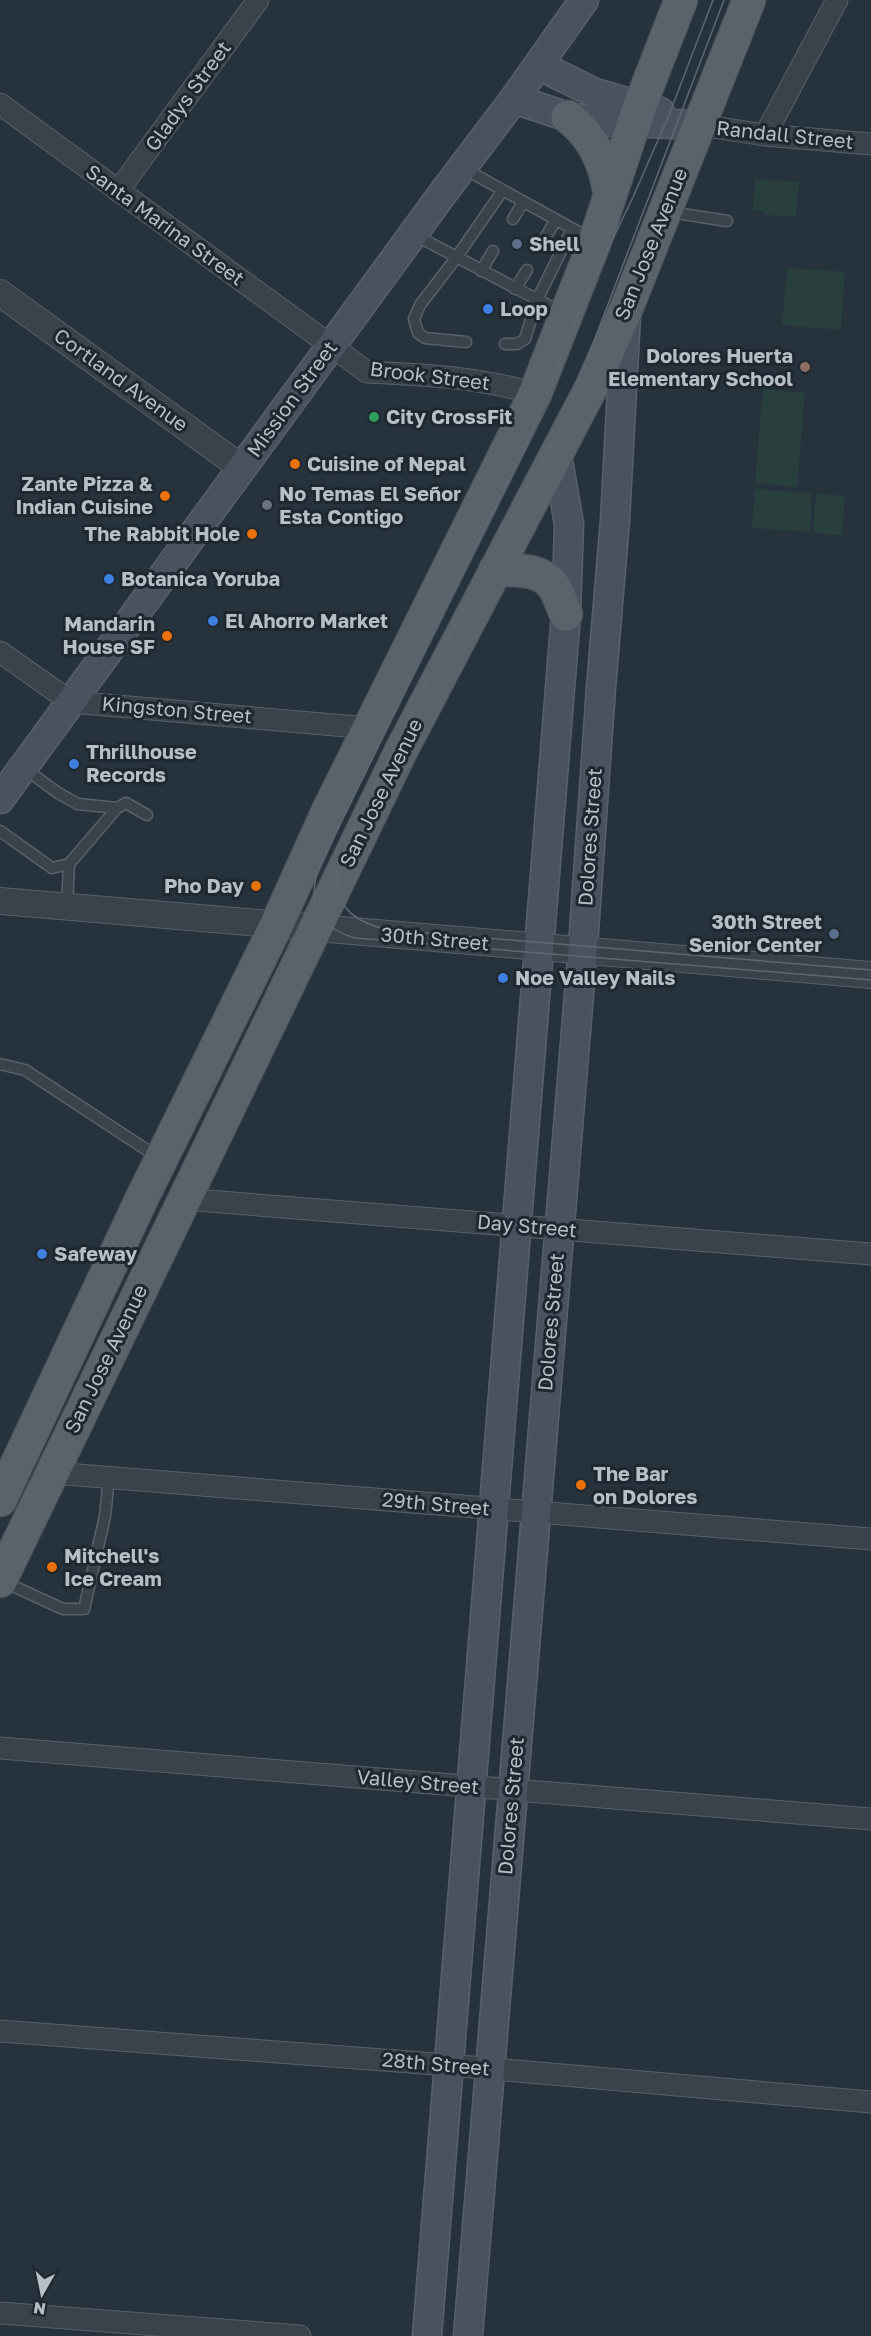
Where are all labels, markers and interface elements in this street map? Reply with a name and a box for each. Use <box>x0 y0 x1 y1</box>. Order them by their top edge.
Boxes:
street label: Gladys Street <box>139 36 235 155</box>
street label: Randall Street <box>715 115 855 153</box>
street label: Santa Marina Street <box>82 159 249 290</box>
street label: San Jose Avenue <box>609 164 692 323</box>
place label: Shell <box>529 231 580 255</box>
marker: Shell <box>510 237 524 251</box>
place label: Loop <box>500 296 548 320</box>
marker: Loop <box>481 302 495 316</box>
street label: Cortland Avenue <box>50 323 193 436</box>
street label: Mission Street <box>241 336 341 461</box>
place label: Dolores Huerta Elementary School <box>608 343 793 390</box>
street label: Brook Street <box>369 356 491 394</box>
marker: Dolores Huerta Elementary School <box>798 360 812 374</box>
place label: City CrossFit <box>386 404 512 428</box>
marker: City CrossFit <box>367 410 381 424</box>
place label: Cuisine of Nepal <box>307 451 466 475</box>
marker: Cuisine of Nepal <box>288 457 302 471</box>
place label: Zante Pizza & Indian Cuisine <box>15 471 154 518</box>
place label: No Temas El Señor Esta Contigo <box>279 481 461 528</box>
marker: Zante Pizza & Indian Cuisine <box>158 489 172 503</box>
marker: No Temas El Señor Esta Contigo <box>260 498 274 512</box>
place label: The Rabbit Hole <box>84 521 240 545</box>
marker: The Rabbit Hole <box>245 527 259 541</box>
place label: Botanica Yoruba <box>121 566 280 590</box>
marker: Botanica Yoruba <box>102 572 116 586</box>
place label: El Ahorro Market <box>225 608 388 632</box>
place label: Mandarin House SF <box>63 611 155 658</box>
marker: El Ahorro Market <box>206 614 220 628</box>
marker: Mandarin House SF <box>160 629 174 643</box>
street label: Kingston Street <box>101 690 253 728</box>
street label: San Jose Avenue <box>334 714 426 871</box>
place label: Thrillhouse Records <box>86 739 197 786</box>
marker: Thrillhouse Records <box>67 757 81 771</box>
street label: Dolores Street <box>572 767 606 907</box>
place label: Pho Day <box>164 873 244 897</box>
marker: Pho Day <box>249 879 263 893</box>
place label: 30th Street Senior Center <box>689 909 822 956</box>
street label: 30th Street <box>380 921 490 955</box>
marker: 30th Street Senior Center <box>827 927 841 941</box>
place label: Noe Valley Nails <box>515 965 675 989</box>
marker: Noe Valley Nails <box>496 971 510 985</box>
street label: Day Street <box>476 1209 578 1241</box>
place label: Safeway <box>54 1241 137 1265</box>
marker: Safeway <box>35 1247 49 1261</box>
street label: Dolores Street <box>532 1252 568 1392</box>
street label: San Jose Avenue <box>59 1280 151 1437</box>
place label: The Bar on Dolores <box>593 1461 698 1508</box>
marker: The Bar on Dolores <box>574 1478 588 1492</box>
street label: 29th Street <box>381 1486 491 1520</box>
place label: Mitchell's Ice Cream <box>64 1543 162 1590</box>
marker: Mitchell's Ice Cream <box>45 1560 59 1574</box>
street label: Dolores Street <box>492 1736 528 1876</box>
street label: Valley Street <box>356 1764 480 1798</box>
street label: 28th Street <box>381 2046 491 2080</box>
north arrow <box>12 2264 72 2324</box>
text: N <box>32 2298 47 2320</box>

